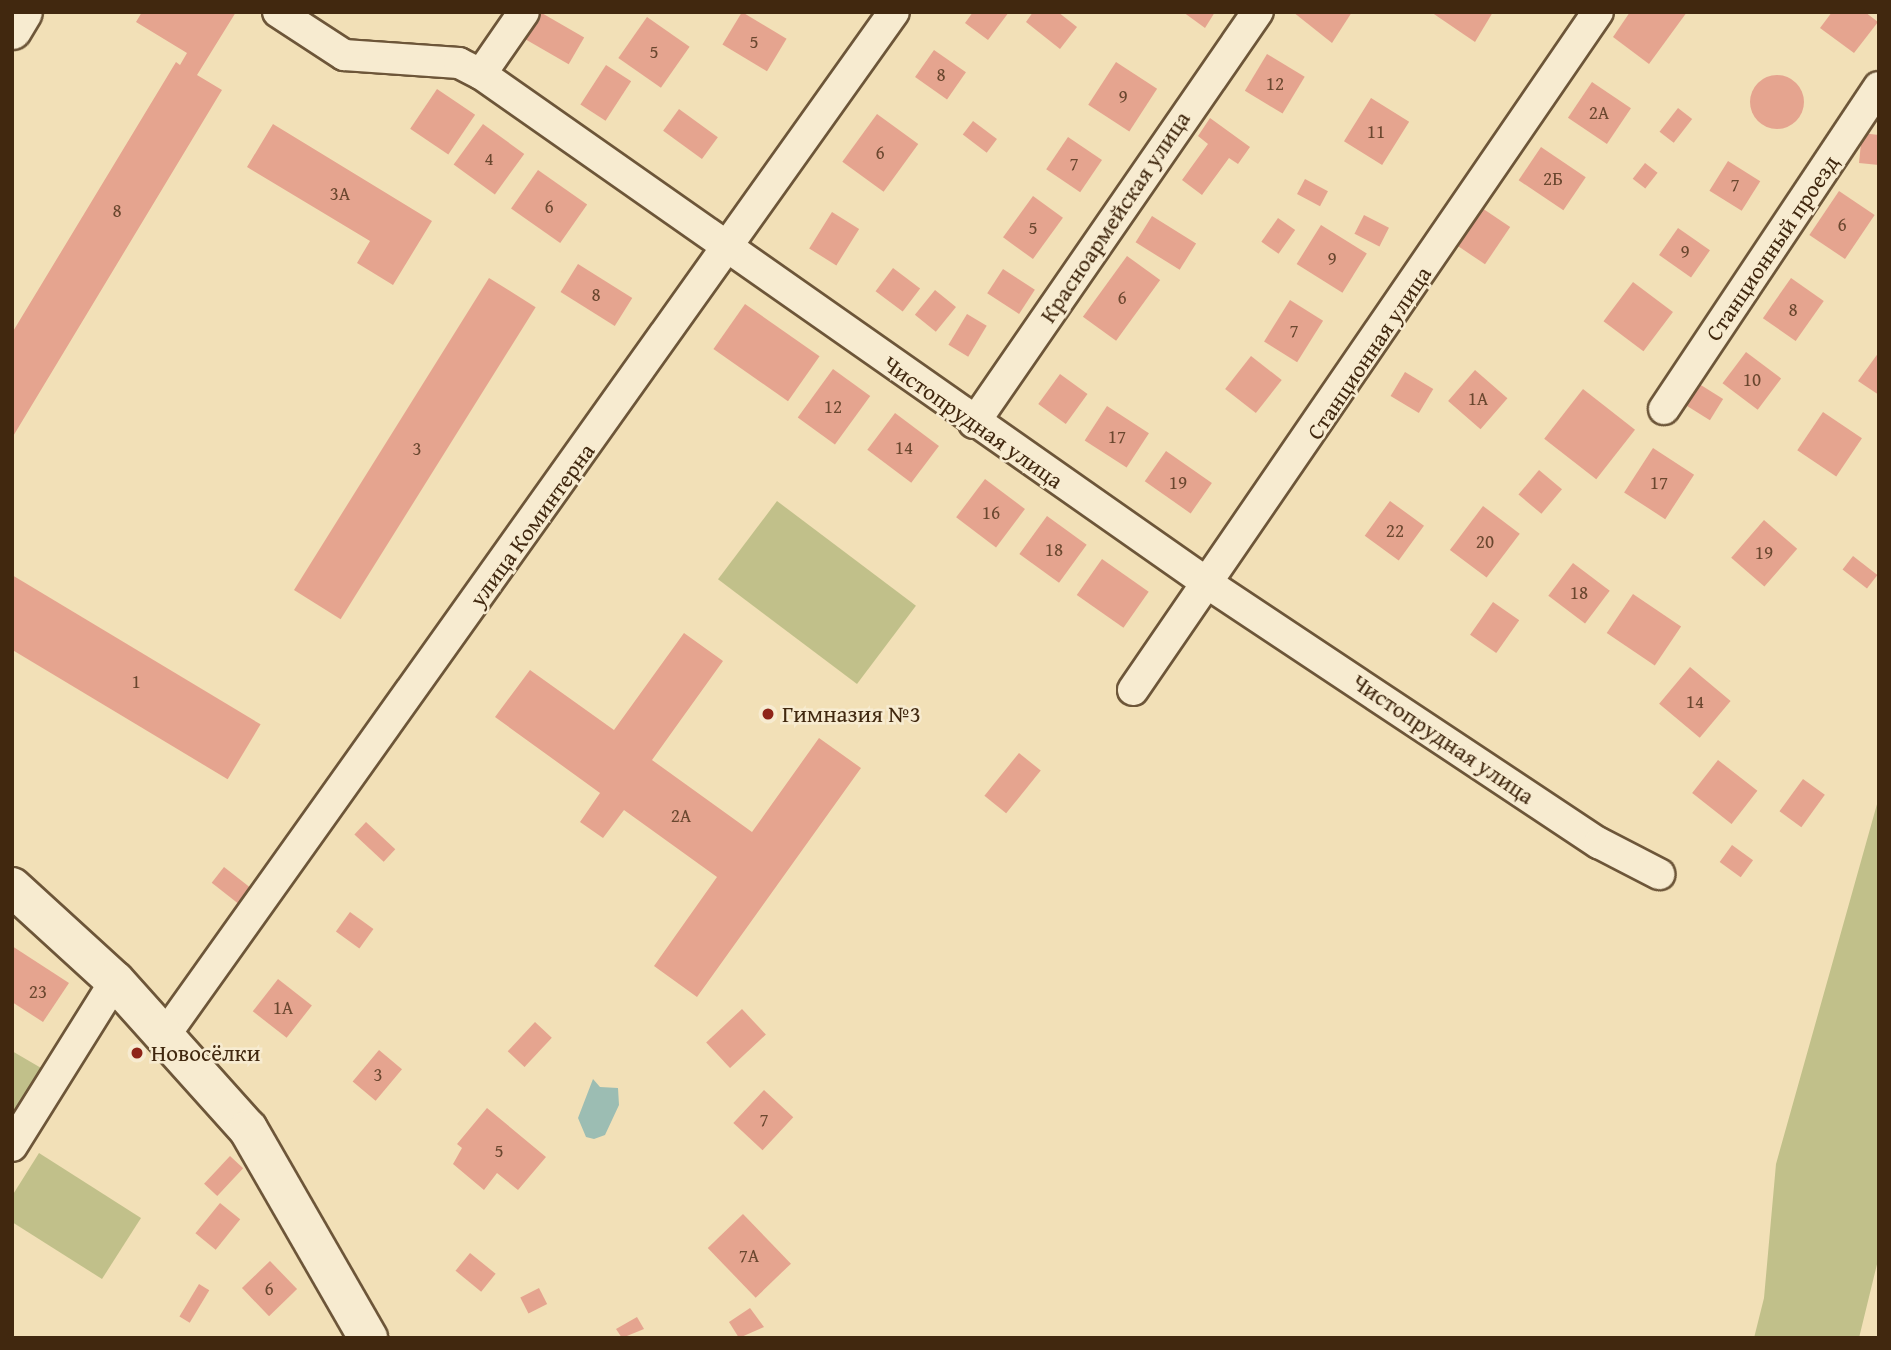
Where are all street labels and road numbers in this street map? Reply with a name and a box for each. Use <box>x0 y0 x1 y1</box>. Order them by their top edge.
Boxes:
street label: Красноармейская улица <box>1034 106 1196 328</box>
street label: Станционный проезд <box>1700 150 1844 346</box>
street label: Станционная улица <box>1301 261 1437 445</box>
street label: Чистопрудная улица <box>878 349 1068 495</box>
street label: улица Коминтерна <box>464 438 600 612</box>
street label: Чистопрудная улица <box>1347 668 1539 810</box>

